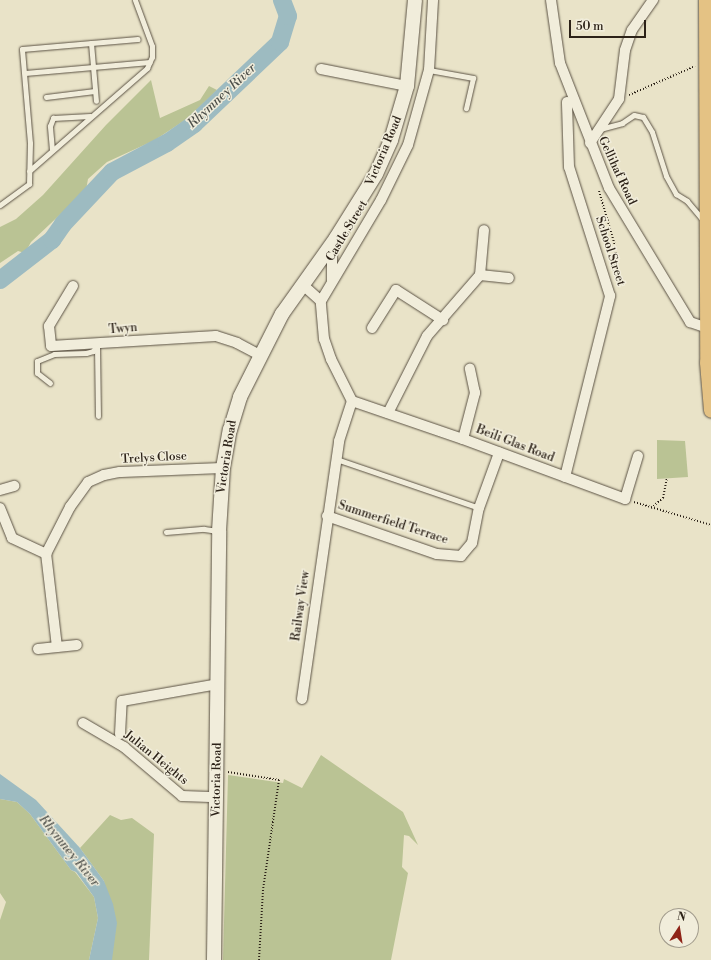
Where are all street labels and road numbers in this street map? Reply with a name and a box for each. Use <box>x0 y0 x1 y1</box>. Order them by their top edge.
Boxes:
street label: Victoria Road <box>363 114 405 188</box>
street label: Gellihaf Road <box>595 134 639 208</box>
street label: Castle Street <box>323 198 371 264</box>
street label: School Street <box>592 214 628 288</box>
street label: Twyn <box>108 321 138 337</box>
street label: Victoria Road <box>214 419 240 495</box>
street label: Beili Glas Road <box>474 423 556 465</box>
street label: Trelys Close <box>121 449 187 467</box>
street label: Summerfield Terrace <box>336 498 450 548</box>
street label: Railway View <box>289 570 313 642</box>
street label: Julian Heights <box>121 728 191 788</box>
street label: Victoria Road <box>209 743 225 817</box>

